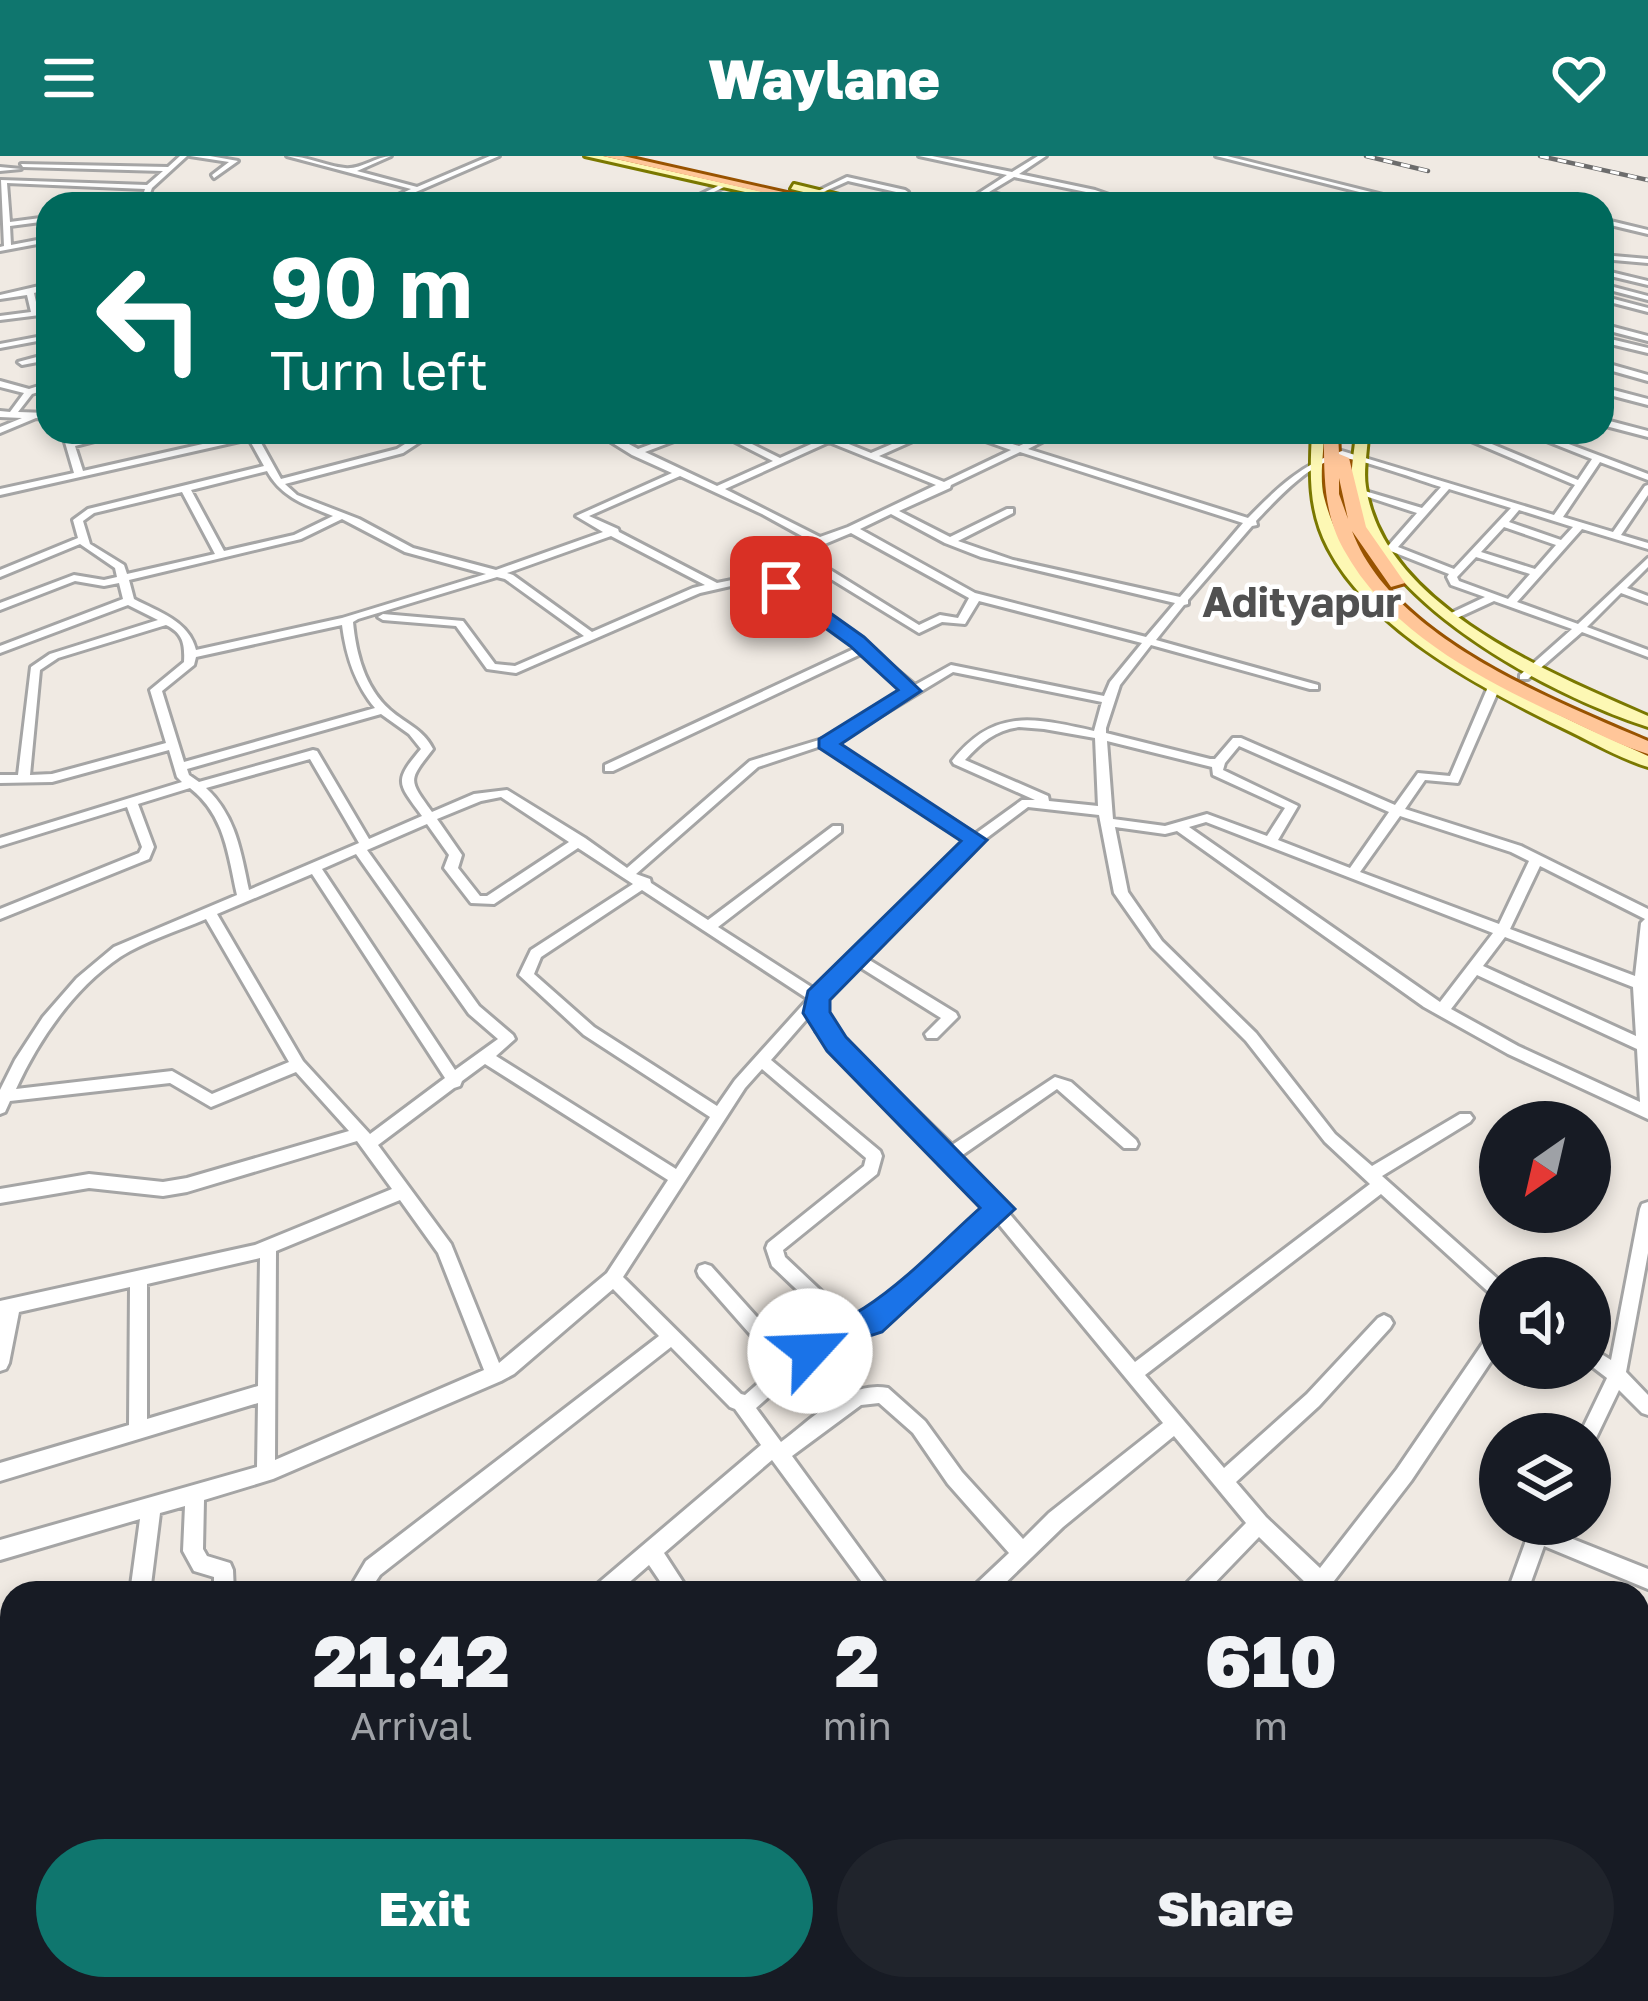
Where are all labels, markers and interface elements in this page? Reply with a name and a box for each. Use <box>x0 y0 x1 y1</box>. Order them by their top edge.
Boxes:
icon: menu <box>36 45 102 111</box>
icon: heart <box>1546 45 1612 111</box>
text: Waylane <box>708 46 940 111</box>
text: 90 m <box>270 236 472 336</box>
icon: left <box>72 240 228 396</box>
text: Turn left <box>270 337 488 402</box>
pin <box>730 536 832 638</box>
icon: arrive <box>748 554 814 620</box>
district label: Adityapur <box>1202 576 1402 626</box>
north arrow <box>1479 1101 1611 1233</box>
map controls <box>1479 1101 1611 1545</box>
button: sound <box>1479 1257 1611 1389</box>
position arrow <box>747 1288 873 1414</box>
button: layers <box>1479 1413 1611 1545</box>
text: 21:42 <box>313 1616 510 1703</box>
text: 2 <box>835 1616 880 1703</box>
text: 610 <box>1205 1616 1337 1703</box>
text: Arrival <box>350 1702 472 1749</box>
text: min <box>823 1702 892 1749</box>
text: m <box>1254 1702 1288 1749</box>
button: Exit <box>36 1839 813 1977</box>
button: Share <box>837 1839 1614 1977</box>

